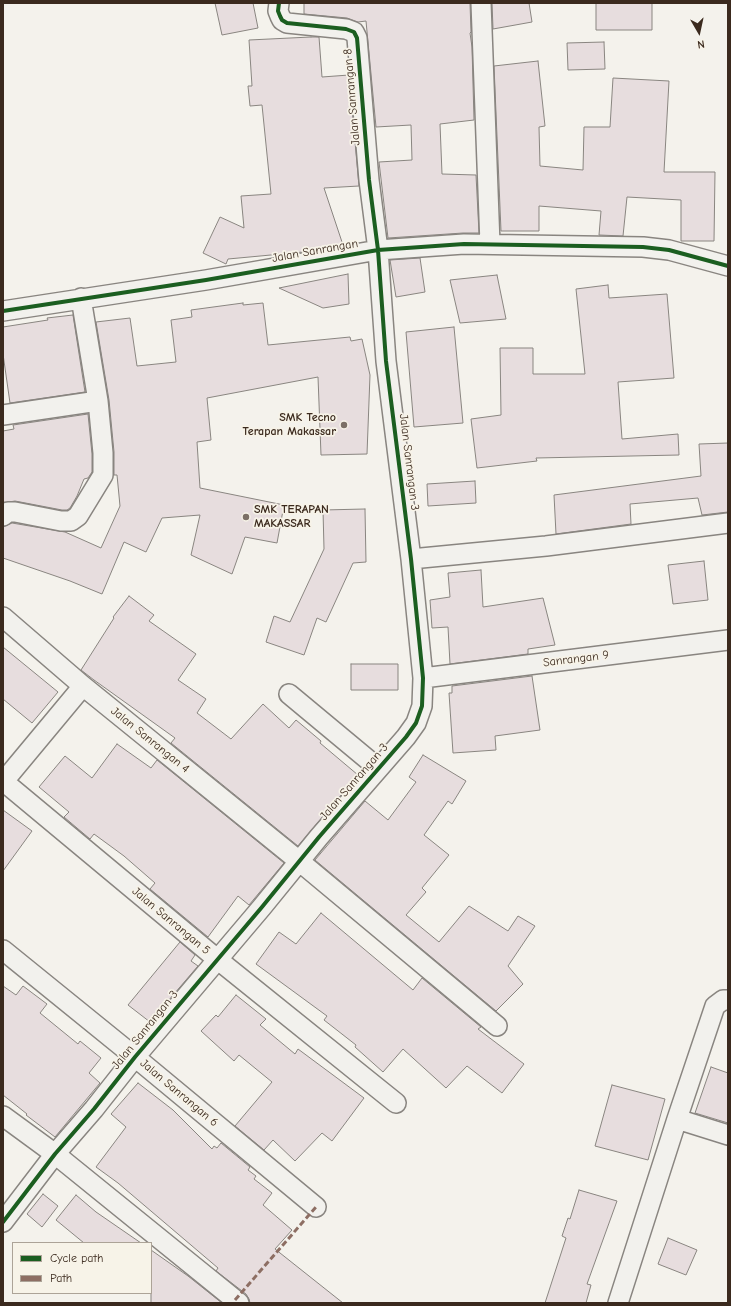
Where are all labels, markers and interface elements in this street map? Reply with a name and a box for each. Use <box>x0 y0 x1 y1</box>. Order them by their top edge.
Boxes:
north arrow <box>679 12 719 52</box>
text: N <box>696 37 706 51</box>
street label: Jalan Sanrangan 8 <box>341 48 363 146</box>
street label: Jalan Sanrangan <box>271 236 359 266</box>
place label: SMK Tecno Terapan Makassar <box>242 411 336 439</box>
street label: Jalan Sanrangan 3 <box>396 413 422 511</box>
marker: SMK Tecno Terapan Makassar <box>339 420 349 430</box>
place label: SMK TERAPAN MAKASSAR <box>254 503 329 531</box>
marker: SMK TERAPAN MAKASSAR <box>241 512 251 522</box>
street label: Sanrangan 9 <box>542 648 610 670</box>
street label: Jalan Sanrangan 4 <box>108 704 192 776</box>
street label: Jalan Sanrangan 3 <box>317 741 391 823</box>
street label: Jalan Sanrangan 5 <box>129 884 213 958</box>
street label: Jalan Sanrangan 3 <box>109 988 181 1072</box>
street label: Jalan Sanrangan 6 <box>137 1056 221 1130</box>
legend <box>12 1242 152 1294</box>
text: Cycle path <box>50 1251 103 1265</box>
text: Path <box>50 1271 72 1285</box>

